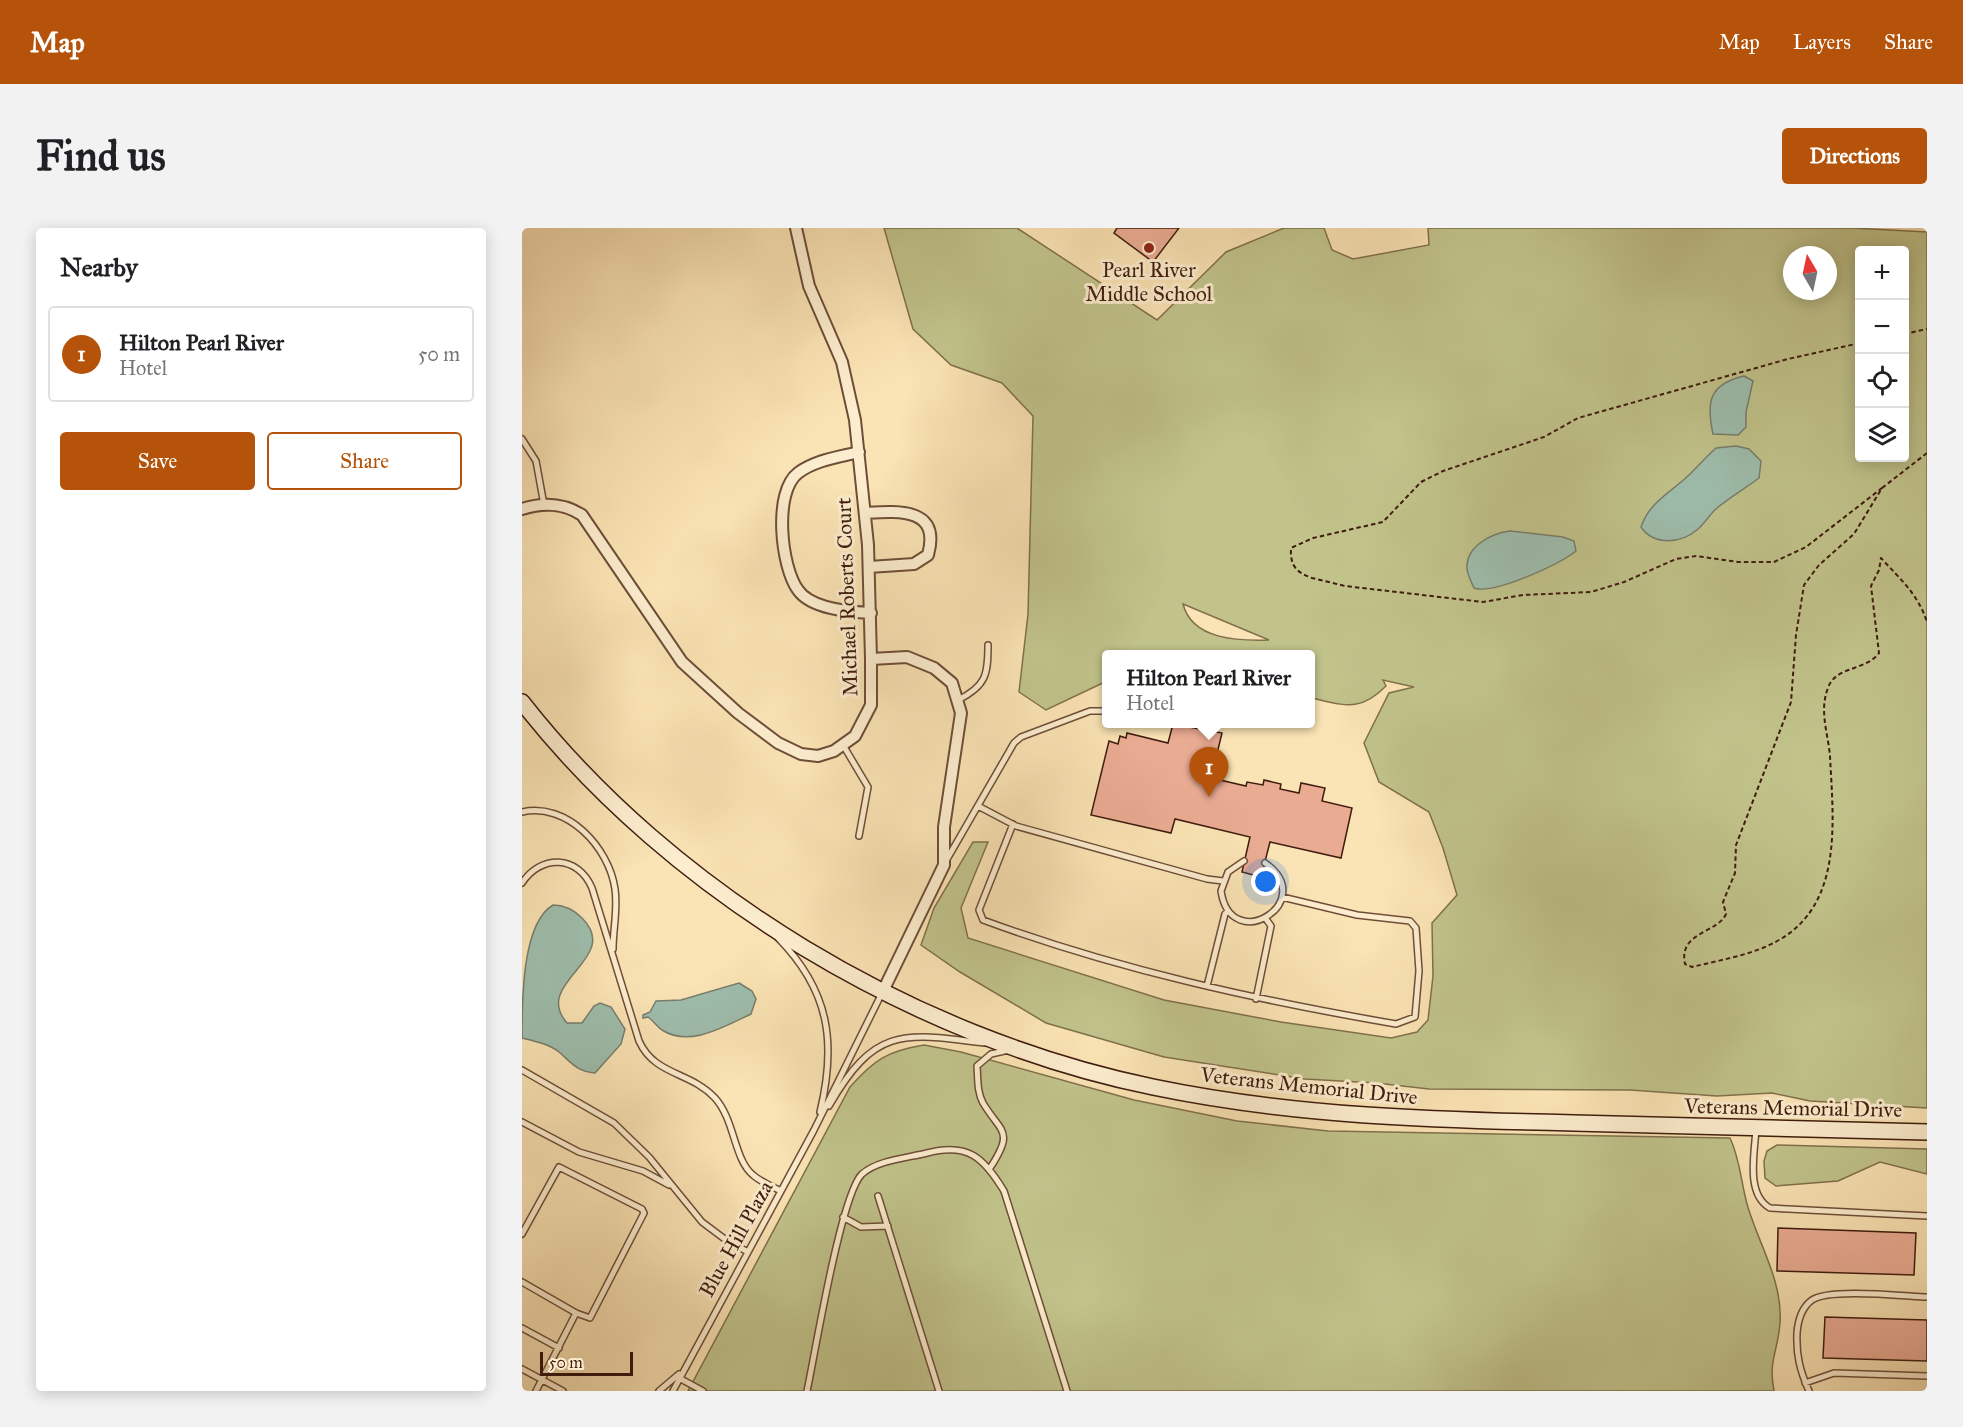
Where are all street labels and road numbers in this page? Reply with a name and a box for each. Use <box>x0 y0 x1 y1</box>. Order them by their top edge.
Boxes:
street label: Michael Roberts Court <box>831 497 863 697</box>
street label: Veterans Memorial Drive <box>1198 1062 1419 1110</box>
street label: Veterans Memorial Drive <box>1683 1093 1902 1123</box>
street label: Blue Hill Plaza <box>693 1176 779 1302</box>

